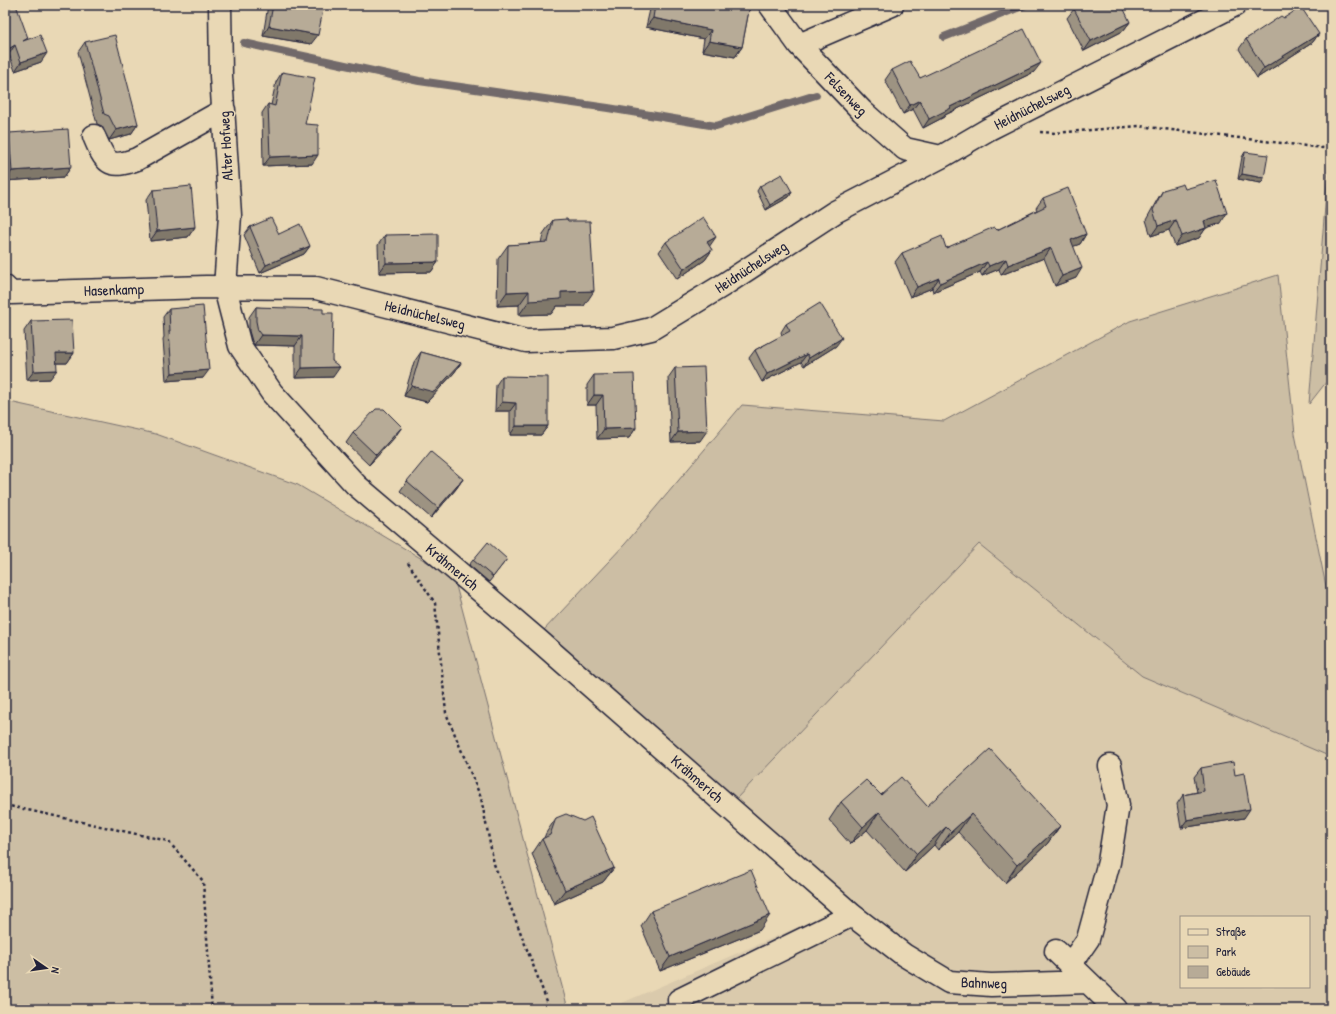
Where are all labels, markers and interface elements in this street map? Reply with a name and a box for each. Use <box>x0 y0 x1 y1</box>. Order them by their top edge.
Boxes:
street label: Felsenweg <box>819 66 873 120</box>
street label: Heidnüchelsweg <box>990 78 1074 135</box>
street label: Alter Hofweg <box>213 110 238 181</box>
street label: Heidnüchelsweg <box>710 235 791 298</box>
street label: Hasenkamp <box>84 278 145 301</box>
street label: Heidnüchelsweg <box>383 294 468 335</box>
street label: Krähmerich <box>421 538 483 595</box>
street label: Krähmerich <box>667 750 728 807</box>
legend <box>1180 916 1310 988</box>
text: Straße <box>1216 923 1246 940</box>
text: Park <box>1216 943 1236 960</box>
north arrow <box>26 948 66 988</box>
text: Gebäude <box>1216 963 1251 980</box>
text: N <box>48 966 63 975</box>
street label: Bahnweg <box>961 971 1008 994</box>

